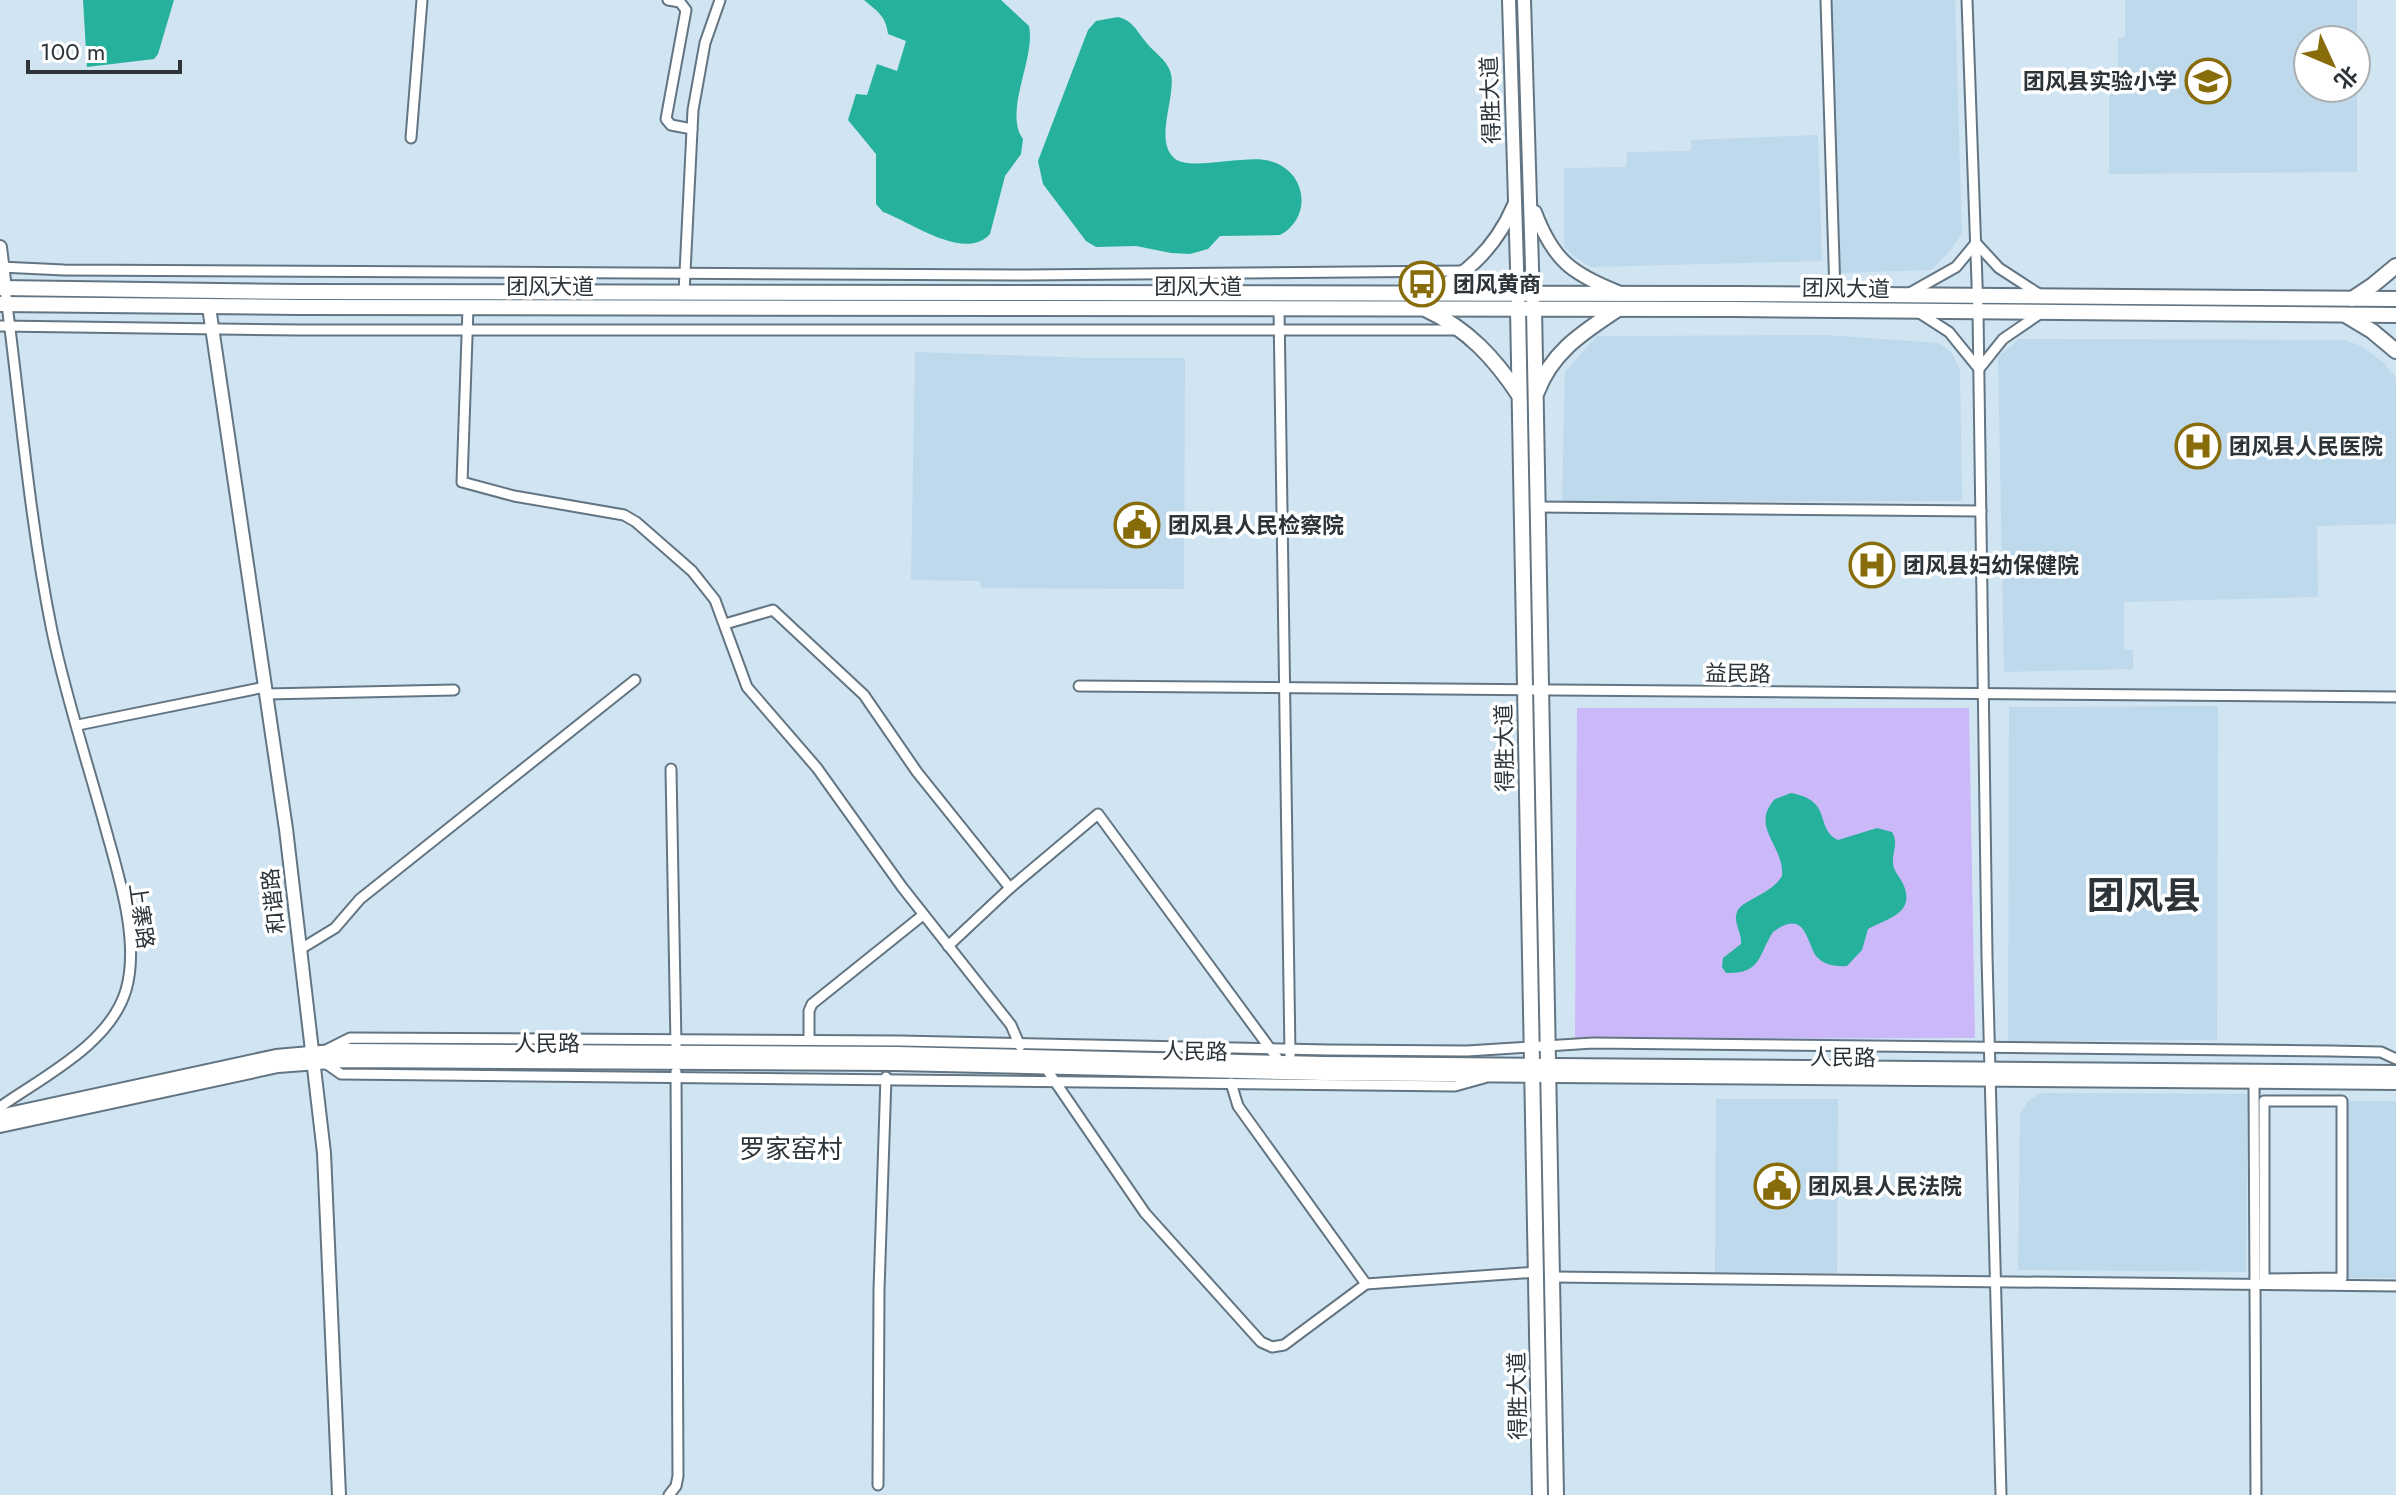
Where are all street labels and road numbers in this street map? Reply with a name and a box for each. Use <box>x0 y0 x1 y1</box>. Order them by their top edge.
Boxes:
street label: 得胜大道 <box>1472 55 1508 145</box>
street label: 团风大道 <box>506 270 594 302</box>
street label: 团风大道 <box>1154 270 1242 302</box>
street label: 团风大道 <box>1802 271 1890 305</box>
street label: 益民路 <box>1705 656 1771 690</box>
street label: 得胜大道 <box>1487 704 1521 792</box>
street label: 和谐路 <box>254 867 292 935</box>
street label: 上寨路 <box>122 881 162 951</box>
street label: 人民路 <box>514 1027 580 1059</box>
street label: 人民路 <box>1162 1034 1228 1068</box>
street label: 人民路 <box>1810 1040 1876 1074</box>
street label: 得胜大道 <box>1500 1352 1534 1440</box>

